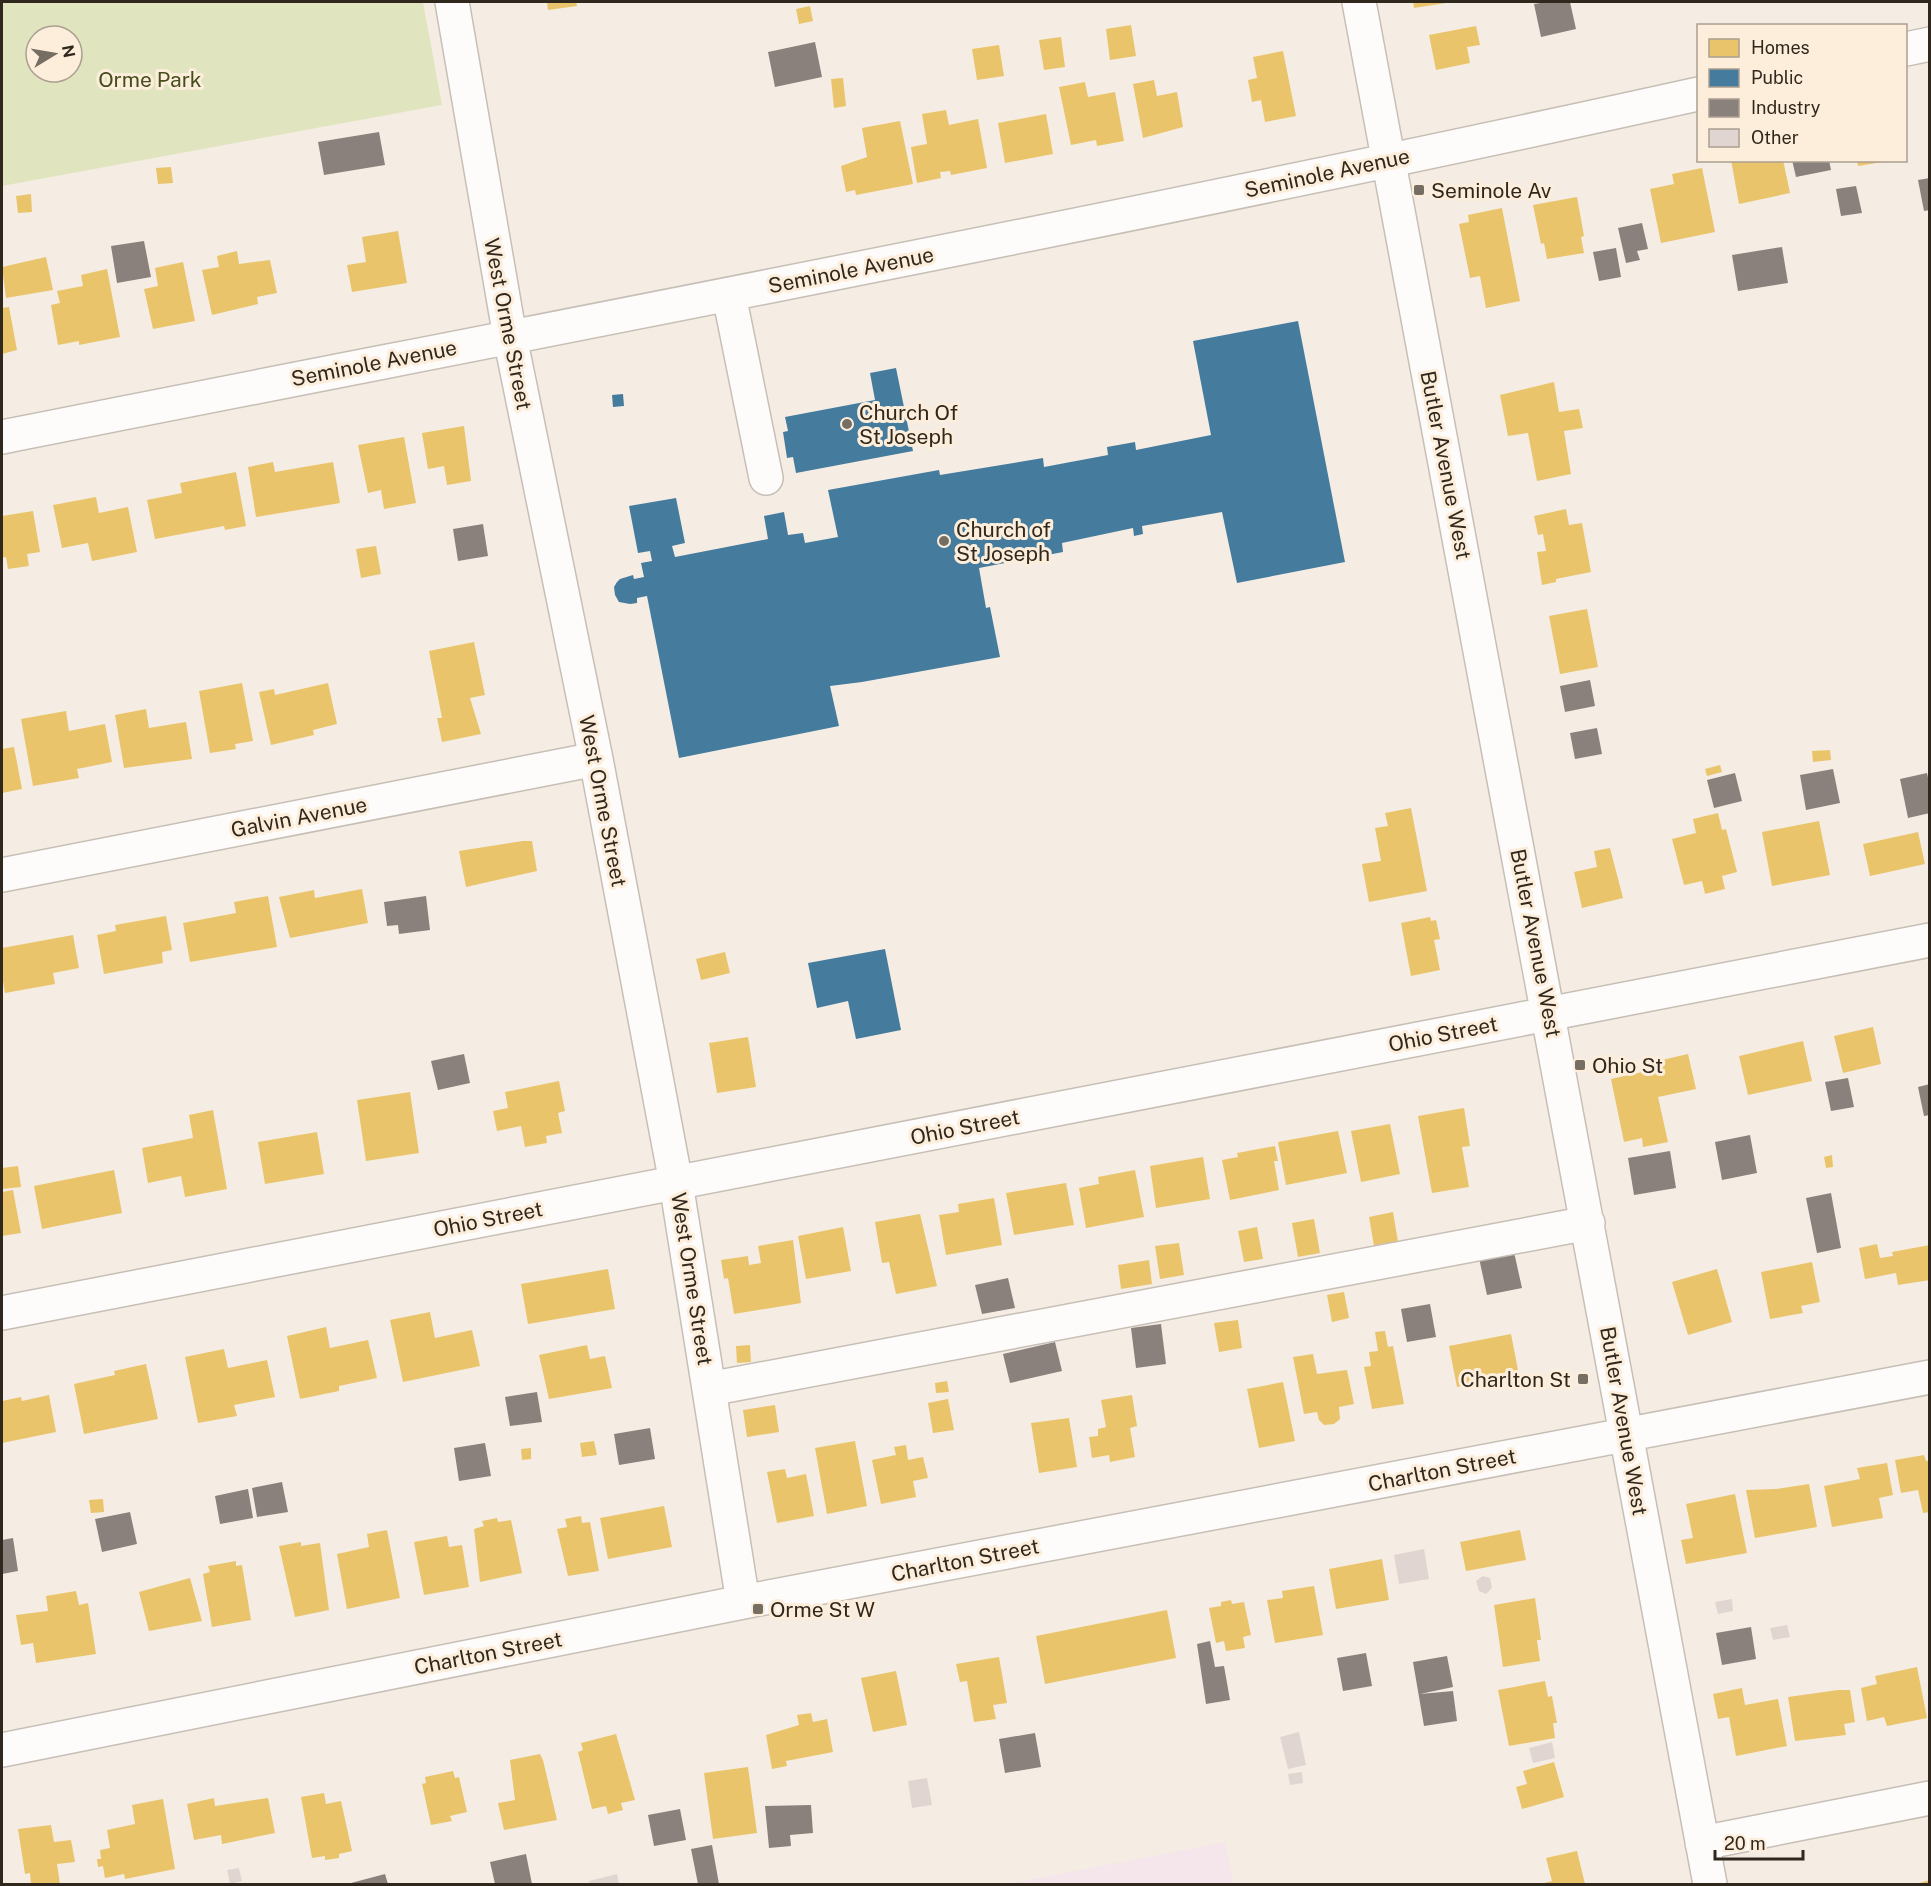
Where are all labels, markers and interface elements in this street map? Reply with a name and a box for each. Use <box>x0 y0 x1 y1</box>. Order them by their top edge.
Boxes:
north arrow <box>24 24 84 84</box>
legend <box>1697 24 1907 162</box>
text: Homes <box>1751 37 1810 58</box>
text: N <box>58 43 79 59</box>
park label: Orme Park <box>98 67 202 92</box>
text: Public <box>1751 67 1803 88</box>
text: Industry <box>1751 97 1821 118</box>
text: Other <box>1751 127 1799 148</box>
street label: Seminole Avenue <box>1242 143 1412 203</box>
place label: Seminole Av <box>1431 178 1552 203</box>
marker: Seminole Av <box>1412 183 1426 197</box>
street label: West Orme Street <box>479 236 537 412</box>
street label: Seminole Avenue <box>766 242 936 298</box>
street label: Seminole Avenue <box>289 335 459 391</box>
street label: Butler Avenue West <box>1415 369 1477 561</box>
place label: Church Of St Joseph <box>859 400 958 449</box>
marker: Church Of St Joseph <box>840 417 854 431</box>
place label: Church of St Joseph <box>956 517 1051 566</box>
marker: Church of St Joseph <box>937 534 951 548</box>
street label: West Orme Street <box>574 713 632 889</box>
street label: Galvin Avenue <box>229 792 369 842</box>
street label: Butler Avenue West <box>1505 847 1567 1039</box>
street label: Ohio Street <box>1386 1011 1500 1057</box>
place label: Ohio St <box>1592 1053 1663 1078</box>
marker: Ohio St <box>1573 1058 1587 1072</box>
street label: Ohio Street <box>908 1104 1022 1150</box>
street label: West Orme Street <box>666 1191 718 1367</box>
street label: Ohio Street <box>431 1196 545 1242</box>
street label: Butler Avenue West <box>1595 1325 1653 1517</box>
place label: Charlton St <box>1460 1367 1571 1392</box>
marker: Charlton St <box>1576 1372 1590 1386</box>
street label: Charlton Street <box>1366 1443 1518 1497</box>
street label: Charlton Street <box>889 1533 1041 1587</box>
place label: Orme St W <box>770 1597 875 1622</box>
marker: Orme St W <box>751 1602 765 1616</box>
street label: Charlton Street <box>412 1626 564 1680</box>
scale bar <box>1715 1823 1804 1861</box>
text: 20 m <box>1724 1833 1766 1854</box>

